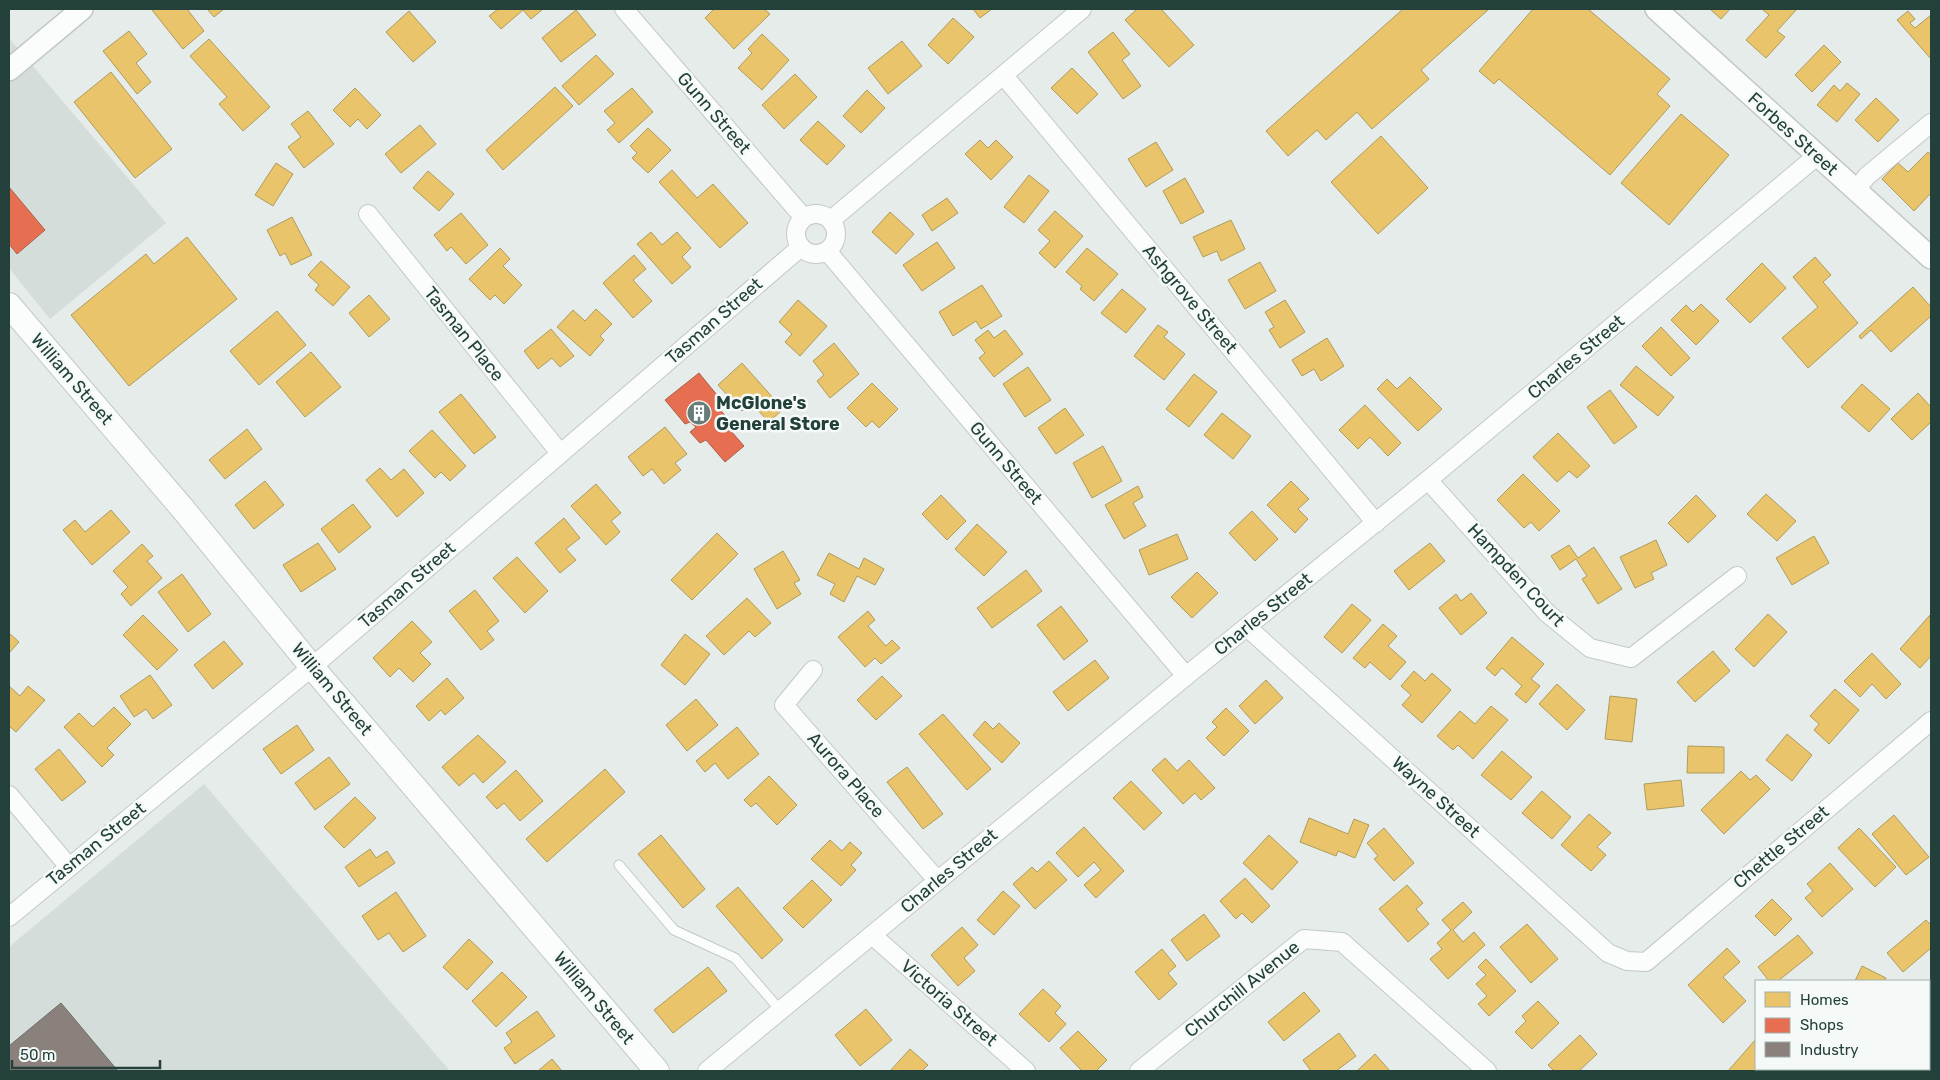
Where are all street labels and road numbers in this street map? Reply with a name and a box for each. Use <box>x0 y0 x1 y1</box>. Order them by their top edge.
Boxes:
street label: Gunn Street <box>672 68 756 158</box>
street label: Forbes Street <box>1743 88 1843 180</box>
street label: Ashgrove Street <box>1138 240 1242 358</box>
street label: Tasman Street <box>661 273 767 369</box>
street label: Tasman Place <box>419 282 509 386</box>
street label: Charles Street <box>1523 310 1629 404</box>
street label: William Street <box>26 329 118 429</box>
street label: Gunn Street <box>965 417 1047 509</box>
street label: Hampden Court <box>1463 519 1569 631</box>
street label: Tasman Street <box>354 537 460 633</box>
street label: Charles Street <box>1210 568 1316 660</box>
street label: William Street <box>287 638 377 740</box>
street label: Aurora Place <box>803 728 889 822</box>
street label: Wayne Street <box>1387 752 1485 842</box>
street label: Tasman Street <box>42 797 150 891</box>
street label: Chettle Street <box>1729 801 1833 893</box>
street label: Charles Street <box>896 824 1002 918</box>
street label: Churchill Avenue <box>1180 936 1304 1042</box>
street label: William Street <box>549 947 639 1049</box>
street label: Victoria Street <box>896 955 1002 1051</box>

